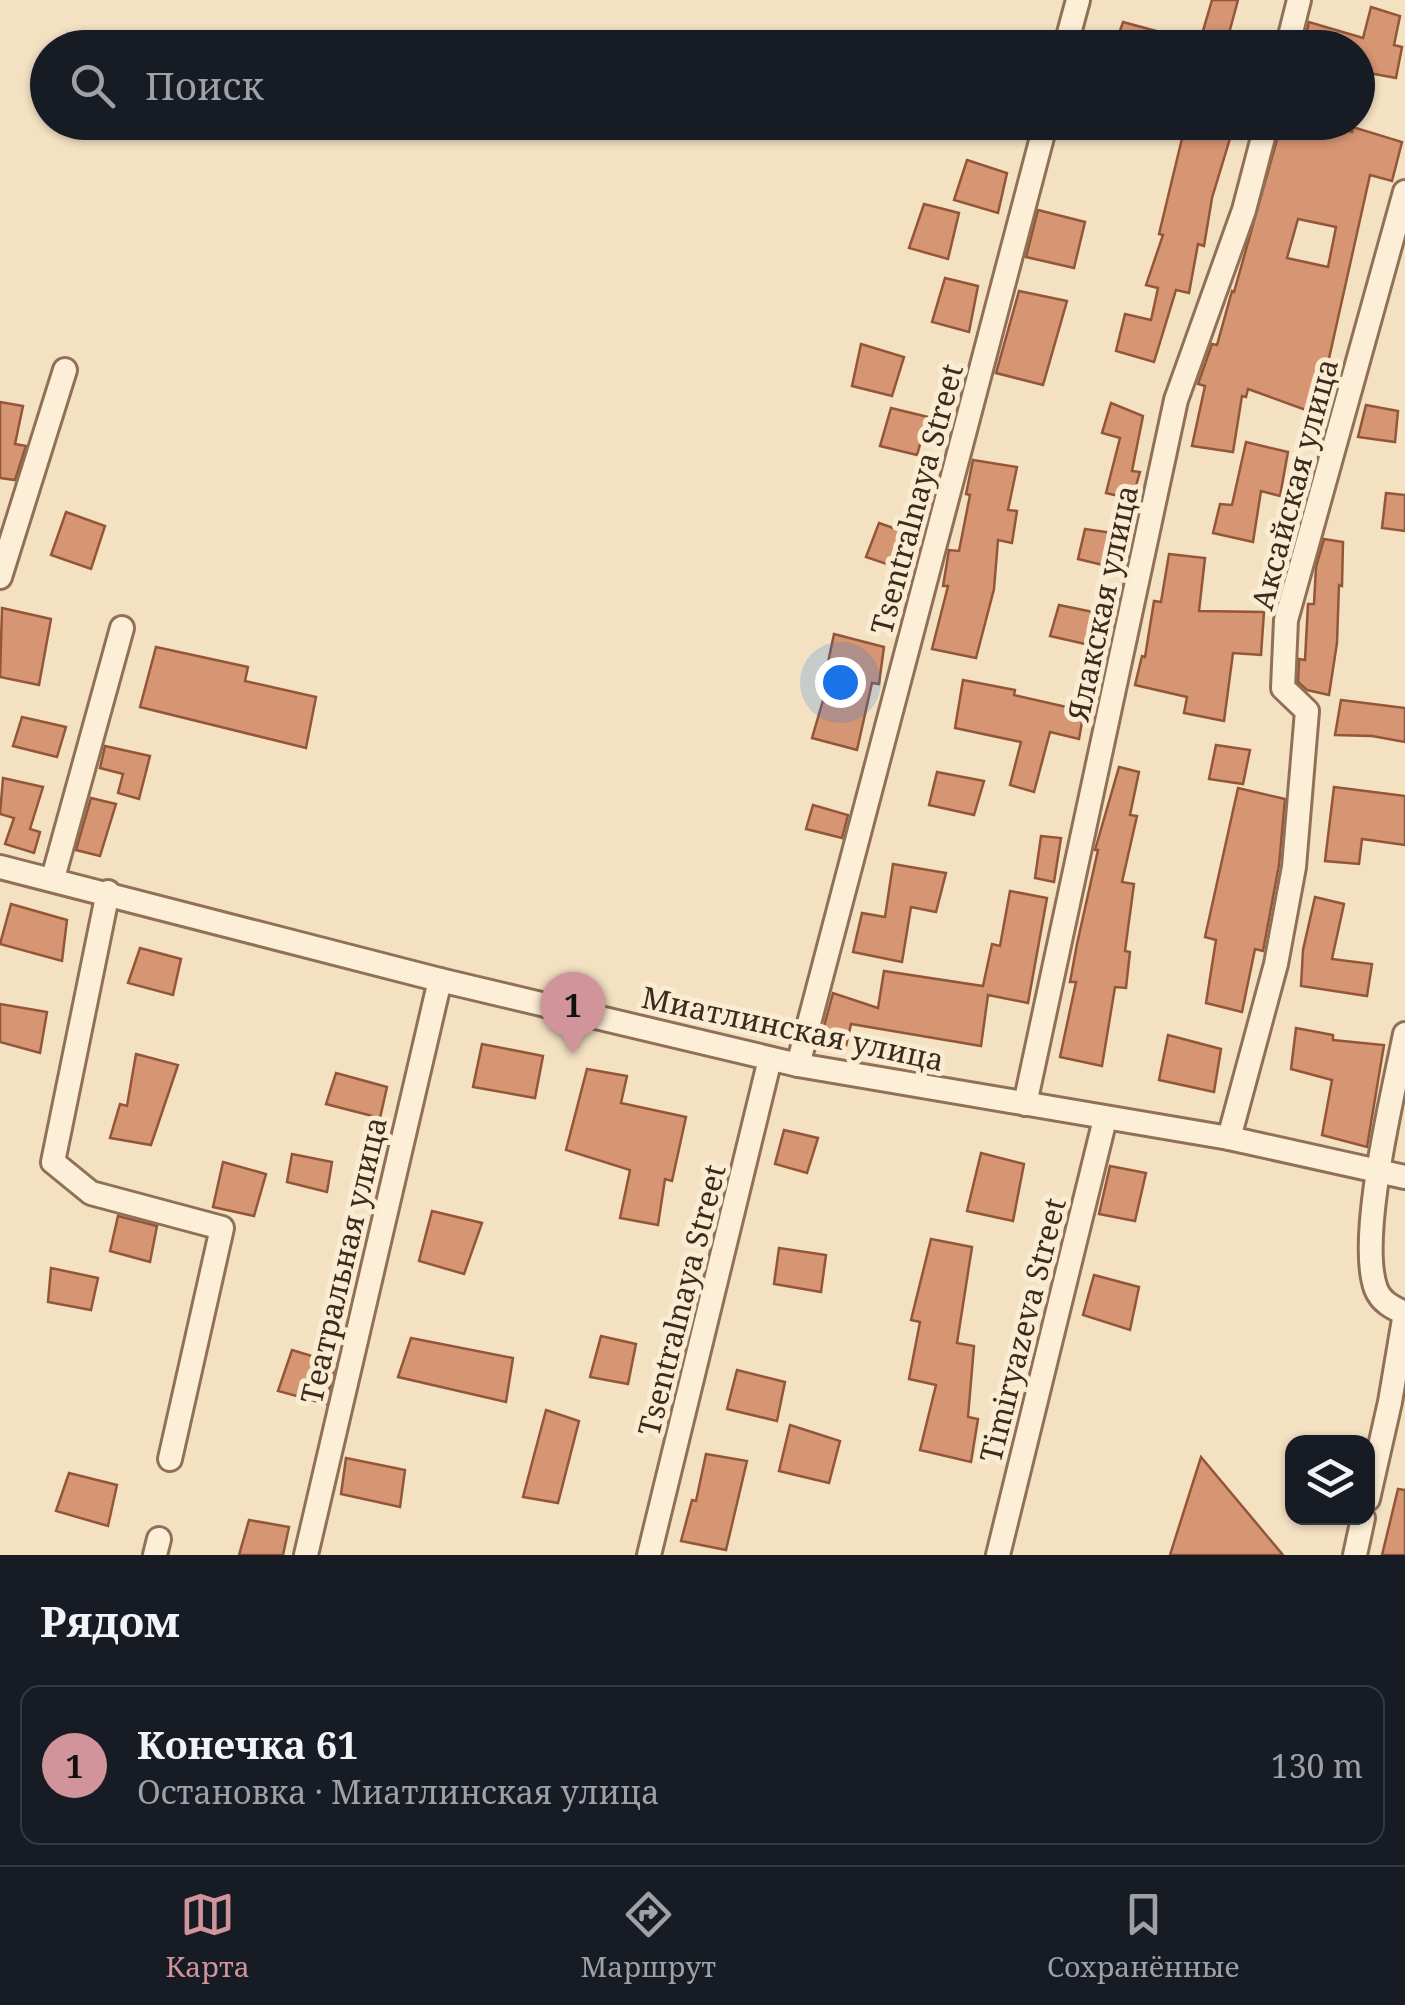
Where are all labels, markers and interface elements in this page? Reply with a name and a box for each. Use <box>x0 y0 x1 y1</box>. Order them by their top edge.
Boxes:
search box <box>30 30 1375 140</box>
icon: search <box>65 58 120 113</box>
text: Поиск <box>145 59 264 111</box>
street label: Аксайская улица <box>1241 354 1347 614</box>
street label: Tsentralnaya Street <box>860 359 972 639</box>
street label: Ялакская улица <box>1057 481 1147 726</box>
your location <box>815 657 866 708</box>
pin: 1 <box>540 972 606 1054</box>
street label: Миатлинская улица <box>638 976 948 1080</box>
street label: Театральная улица <box>290 1113 396 1407</box>
street label: Tsentralnaya Street <box>627 1160 735 1440</box>
street label: Timiryazeva Street <box>969 1194 1075 1466</box>
map controls <box>1285 1435 1375 1525</box>
button: layers <box>1285 1435 1375 1525</box>
text: Рядом <box>40 1592 180 1649</box>
text: Конечка 61 <box>137 1718 359 1770</box>
text: 1 <box>65 1744 84 1787</box>
text: 130 m <box>1271 1744 1363 1787</box>
text: Остановка · Миатлинская улица <box>137 1770 659 1813</box>
tab: Карта <box>165 1887 250 1985</box>
tab: Маршрут <box>581 1887 716 1985</box>
tab: Сохранённые <box>1047 1887 1240 1985</box>

